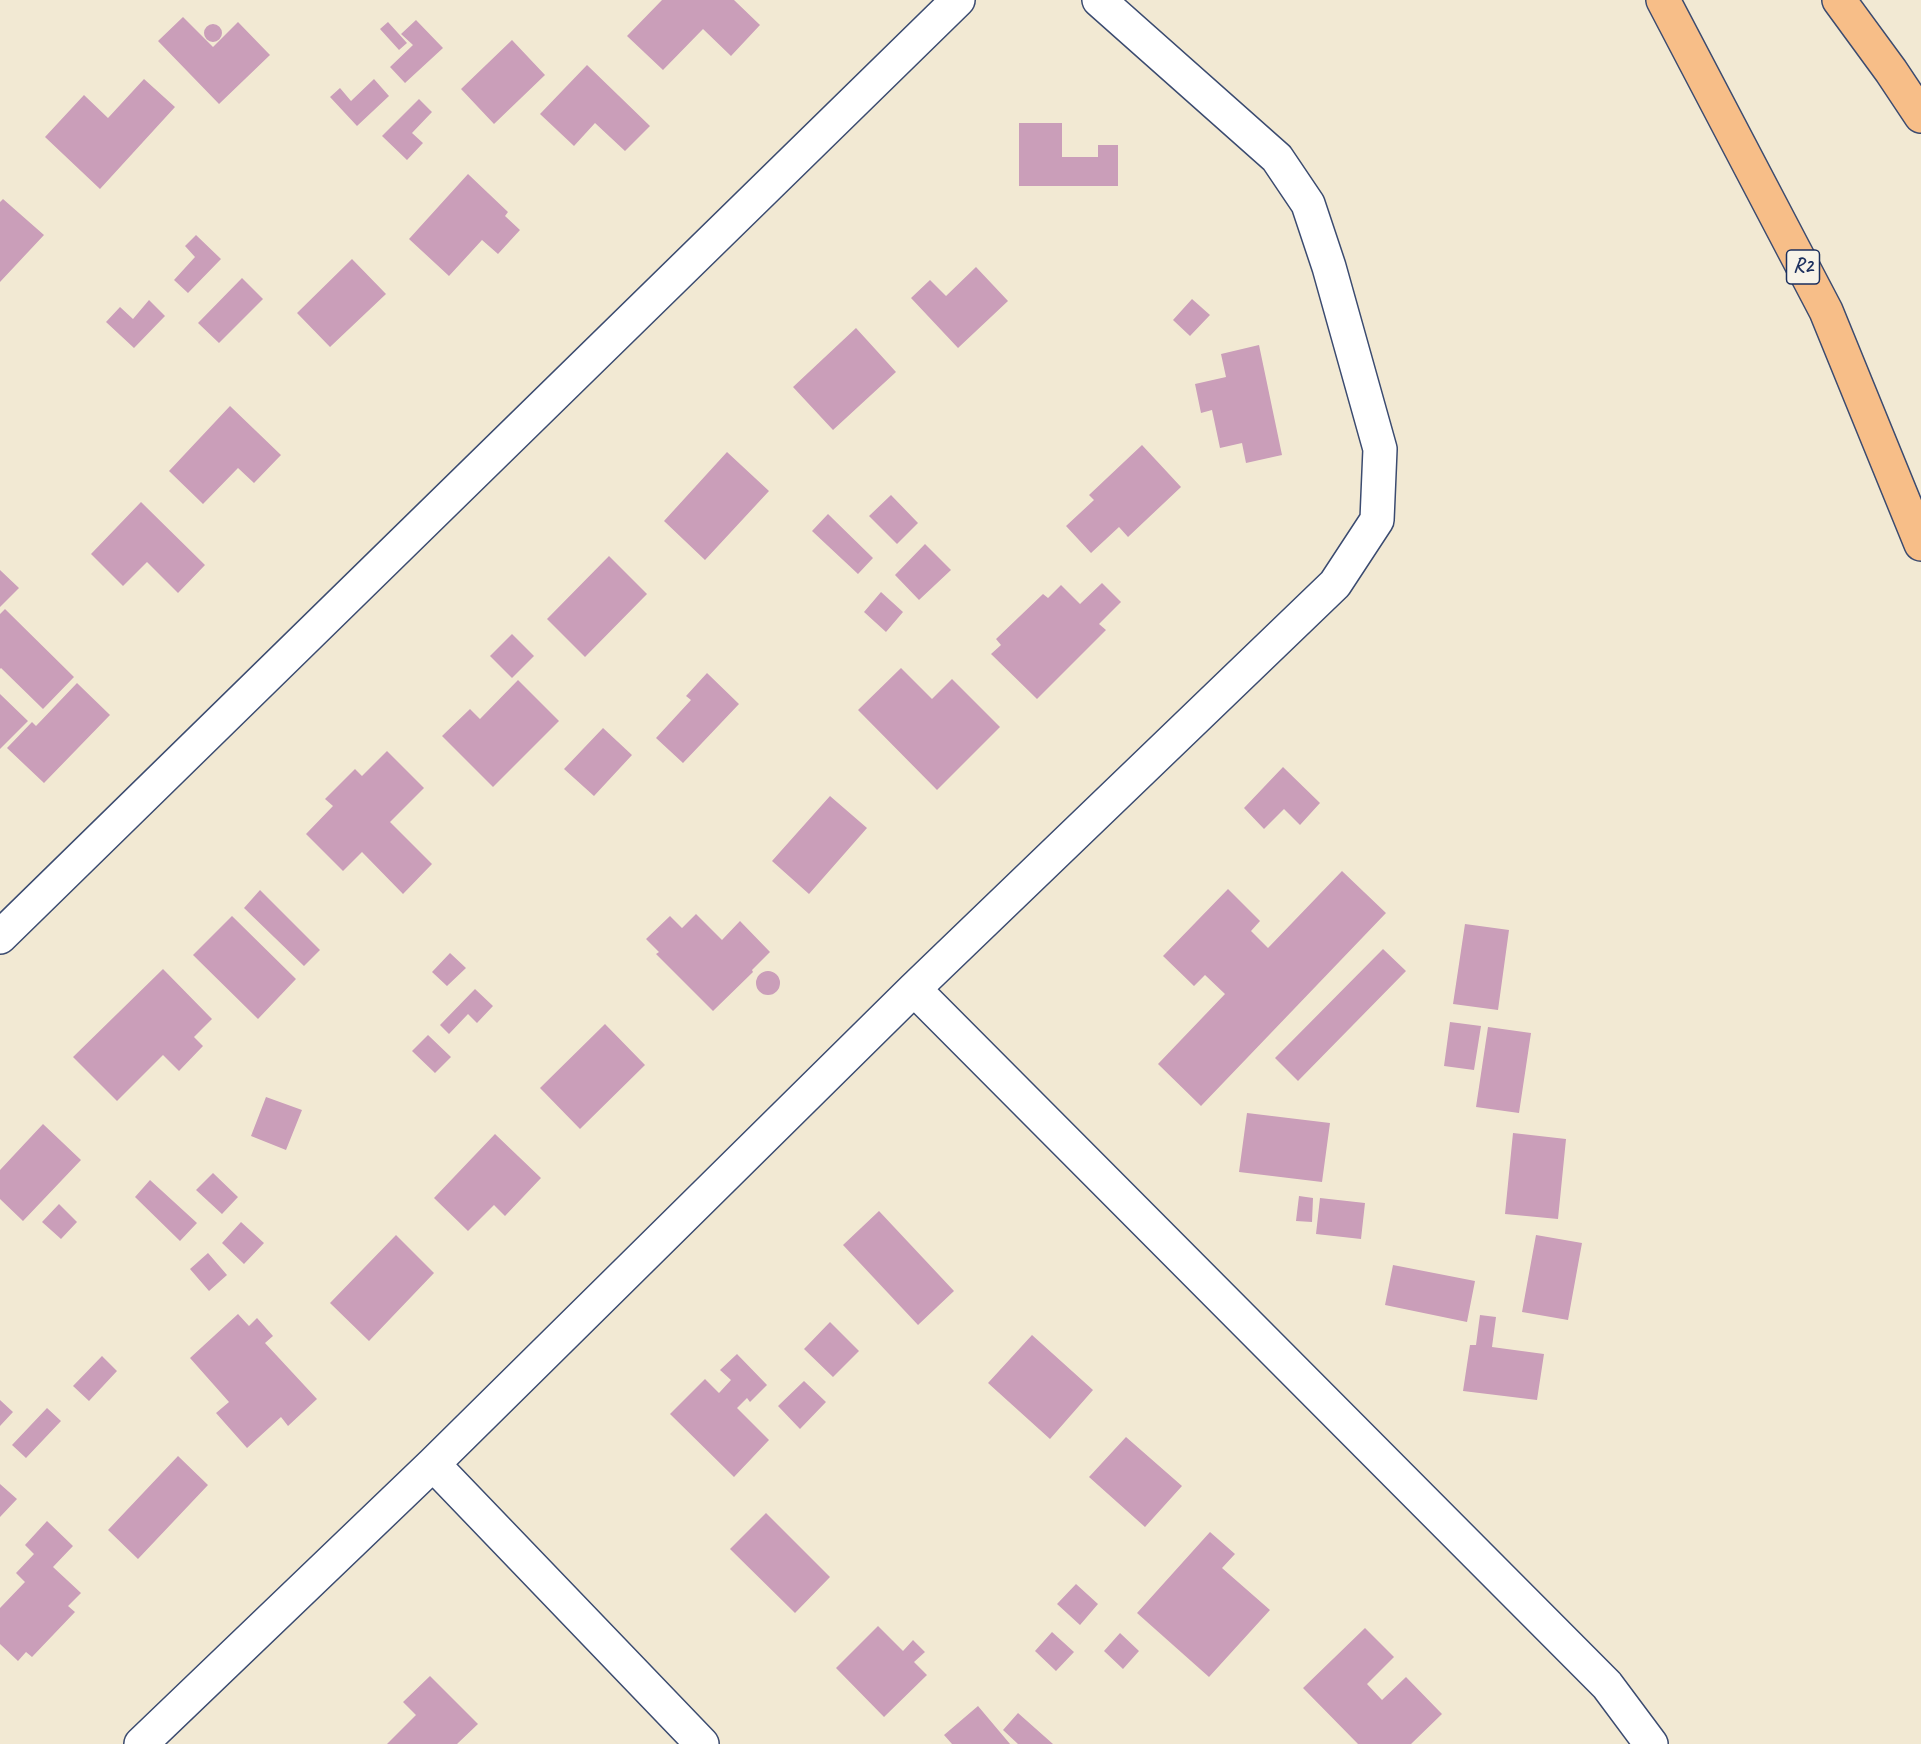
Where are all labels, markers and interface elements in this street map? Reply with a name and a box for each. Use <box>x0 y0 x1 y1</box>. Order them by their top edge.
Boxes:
road number: R2 <box>1786 250 1820 284</box>

